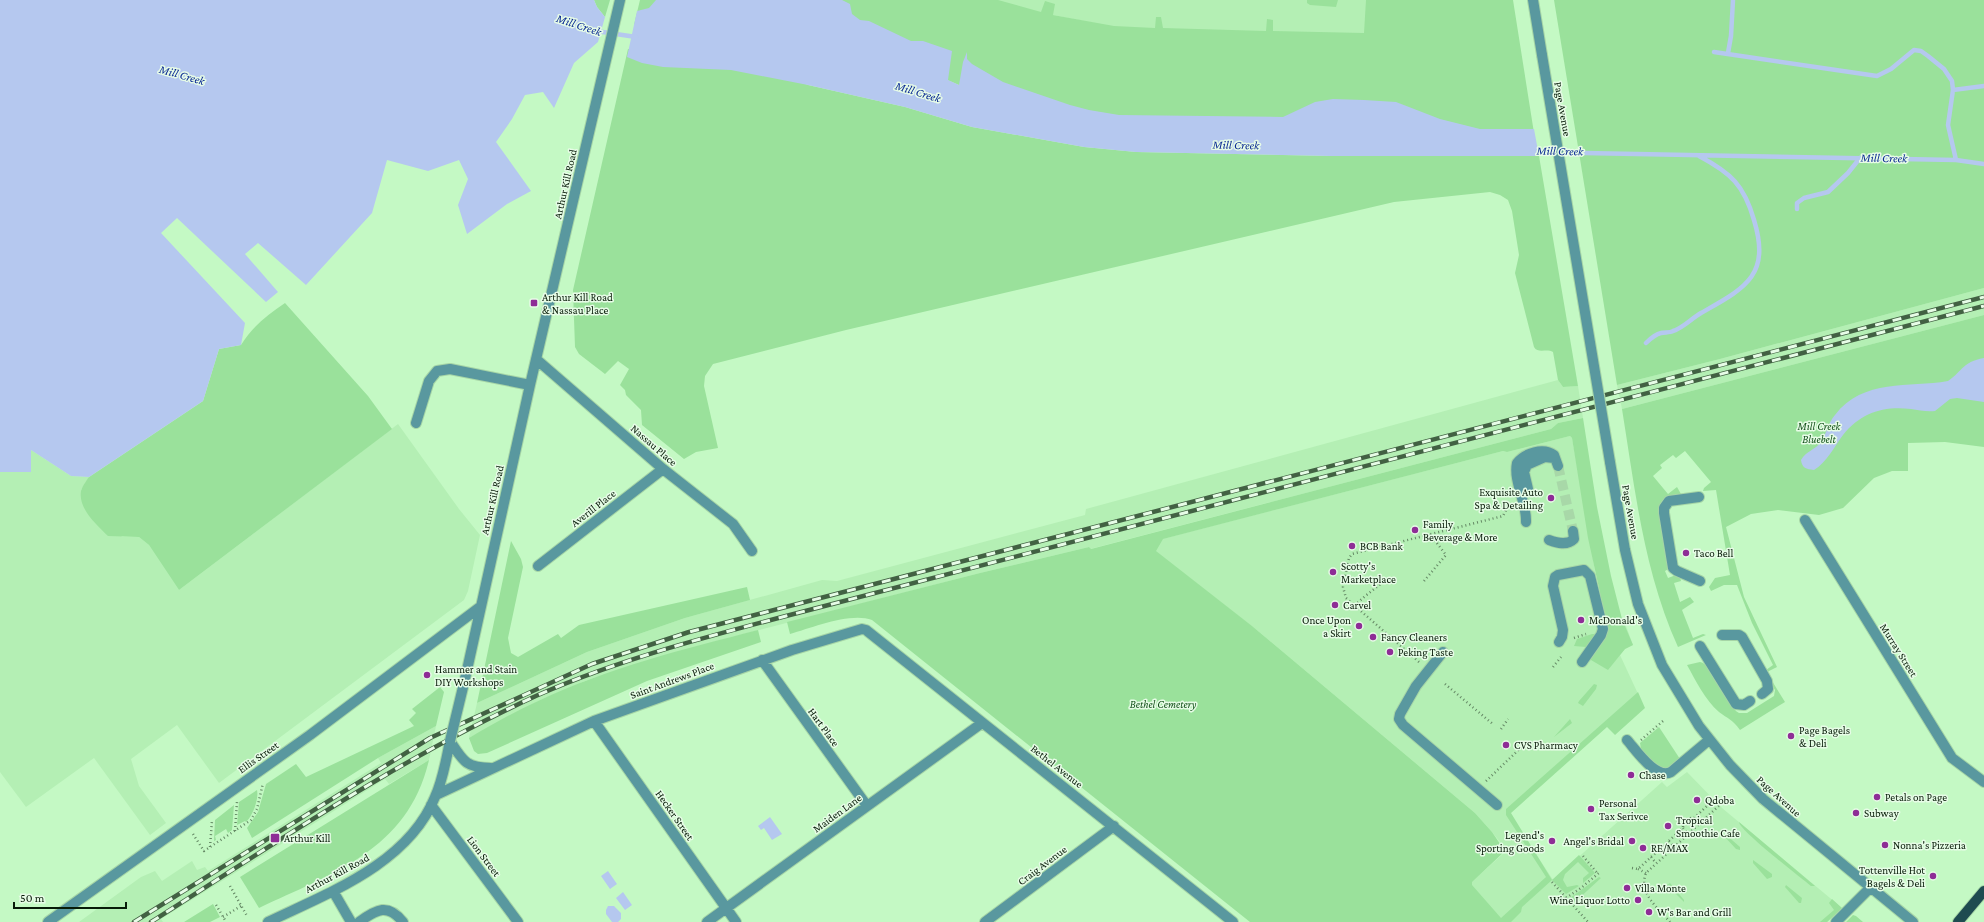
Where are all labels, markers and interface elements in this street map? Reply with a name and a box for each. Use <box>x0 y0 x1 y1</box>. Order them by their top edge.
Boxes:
water label: Mill Creek <box>554 11 604 39</box>
water label: Mill Creek <box>157 62 207 88</box>
water label: Mill Creek <box>893 78 943 106</box>
street label: Page Avenue <box>1551 81 1574 137</box>
water label: Mill Creek <box>1212 138 1260 152</box>
water label: Mill Creek <box>1536 144 1584 158</box>
street label: Arthur Kill Road <box>551 148 579 220</box>
water label: Mill Creek <box>1860 151 1908 165</box>
place label: Arthur Kill Road & Nassau Place <box>542 291 613 316</box>
marker: Arthur Kill Road & Nassau Place <box>529 298 539 308</box>
park label: Mill Creek Bluebelt <box>1797 420 1842 445</box>
street label: Nassau Place <box>629 422 679 468</box>
street label: Arthur Kill Road <box>478 464 506 536</box>
street label: Page Avenue <box>1619 484 1642 540</box>
place label: Exquisite Auto Spa & Detailing <box>1474 486 1544 512</box>
street label: Averill Place <box>568 487 618 529</box>
marker: Exquisite Auto Spa & Detailing <box>1546 493 1556 503</box>
place label: Family Beverage & More <box>1423 518 1498 544</box>
marker: Family Beverage & More <box>1410 525 1420 535</box>
place label: BCB Bank <box>1360 540 1404 552</box>
marker: BCB Bank <box>1347 541 1357 551</box>
place label: Taco Bell <box>1694 547 1733 559</box>
marker: Taco Bell <box>1681 548 1691 558</box>
place label: Scotty's Marketplace <box>1341 560 1396 586</box>
marker: Scotty's Marketplace <box>1328 567 1338 577</box>
place label: Carvel <box>1343 599 1371 611</box>
marker: Carvel <box>1330 600 1340 610</box>
place label: Once Upon a Skirt <box>1302 614 1351 639</box>
place label: McDonald's <box>1589 614 1642 626</box>
marker: McDonald's <box>1576 615 1586 625</box>
marker: Once Upon a Skirt <box>1354 621 1364 631</box>
street label: Murray Street <box>1877 621 1920 680</box>
place label: Fancy Cleaners <box>1381 631 1447 644</box>
marker: Fancy Cleaners <box>1368 632 1378 642</box>
place label: Peking Taste <box>1398 646 1453 659</box>
marker: Peking Taste <box>1385 647 1395 657</box>
street label: Saint Andrews Place <box>628 659 716 701</box>
place label: Hammer and Stain DIY Workshops <box>435 663 517 689</box>
marker: Hammer and Stain DIY Workshops <box>422 670 432 680</box>
park label: Bethel Cemetery <box>1130 698 1197 711</box>
street label: Hart Place <box>806 705 842 749</box>
place label: Page Bagels & Deli <box>1799 724 1850 749</box>
marker: Page Bagels & Deli <box>1786 731 1796 741</box>
street label: Ellis Street <box>235 738 281 775</box>
place label: CVS Pharmacy <box>1514 739 1579 752</box>
marker: CVS Pharmacy <box>1501 740 1511 750</box>
street label: Bethel Avenue <box>1029 742 1085 790</box>
place label: Chase <box>1639 769 1666 781</box>
marker: Chase <box>1626 770 1636 780</box>
street label: Page Avenue <box>1754 773 1804 820</box>
street label: Hecker Street <box>653 788 697 843</box>
street label: Maiden Lane <box>810 791 864 835</box>
place label: Petals on Page <box>1885 791 1947 804</box>
marker: Petals on Page <box>1872 792 1882 802</box>
place label: Qdoba <box>1705 794 1734 806</box>
marker: Qdoba <box>1692 795 1702 805</box>
place label: Personal Tax Serivce <box>1599 797 1648 822</box>
marker: Personal Tax Serivce <box>1586 804 1596 814</box>
place label: Subway <box>1864 807 1900 820</box>
marker: Subway <box>1851 808 1861 818</box>
place label: Tropical Smoothie Cafe <box>1676 814 1740 839</box>
marker: Tropical Smoothie Cafe <box>1663 821 1673 831</box>
place label: Legend's Sporting Goods <box>1476 829 1544 855</box>
marker: Arthur Kill <box>269 832 281 844</box>
place label: Arthur Kill <box>284 832 331 844</box>
street label: Lion Street <box>465 833 503 879</box>
place label: Angel's Bridal <box>1563 835 1624 848</box>
marker: Legend's Sporting Goods <box>1547 836 1557 846</box>
marker: Angel's Bridal <box>1627 836 1637 846</box>
place label: Nonna's Pizzeria <box>1893 839 1966 851</box>
marker: Nonna's Pizzeria <box>1880 840 1890 850</box>
place label: RE/MAX <box>1651 842 1689 854</box>
street label: Craig Avenue <box>1015 843 1069 888</box>
marker: RE/MAX <box>1638 843 1648 853</box>
street label: Arthur Kill Road <box>303 851 371 895</box>
place label: Tottenville Hot Bagels & Deli <box>1859 864 1925 890</box>
marker: Tottenville Hot Bagels & Deli <box>1928 871 1938 881</box>
place label: Villa Monte <box>1635 882 1686 894</box>
marker: Villa Monte <box>1622 883 1632 893</box>
scale bar <box>14 884 126 910</box>
text: 50 m <box>20 891 45 905</box>
place label: Wine Liquor Lotto <box>1550 894 1631 907</box>
marker: Wine Liquor Lotto <box>1633 895 1643 905</box>
place label: W's Bar and Grill <box>1657 906 1731 918</box>
marker: W's Bar and Grill <box>1644 907 1654 917</box>

